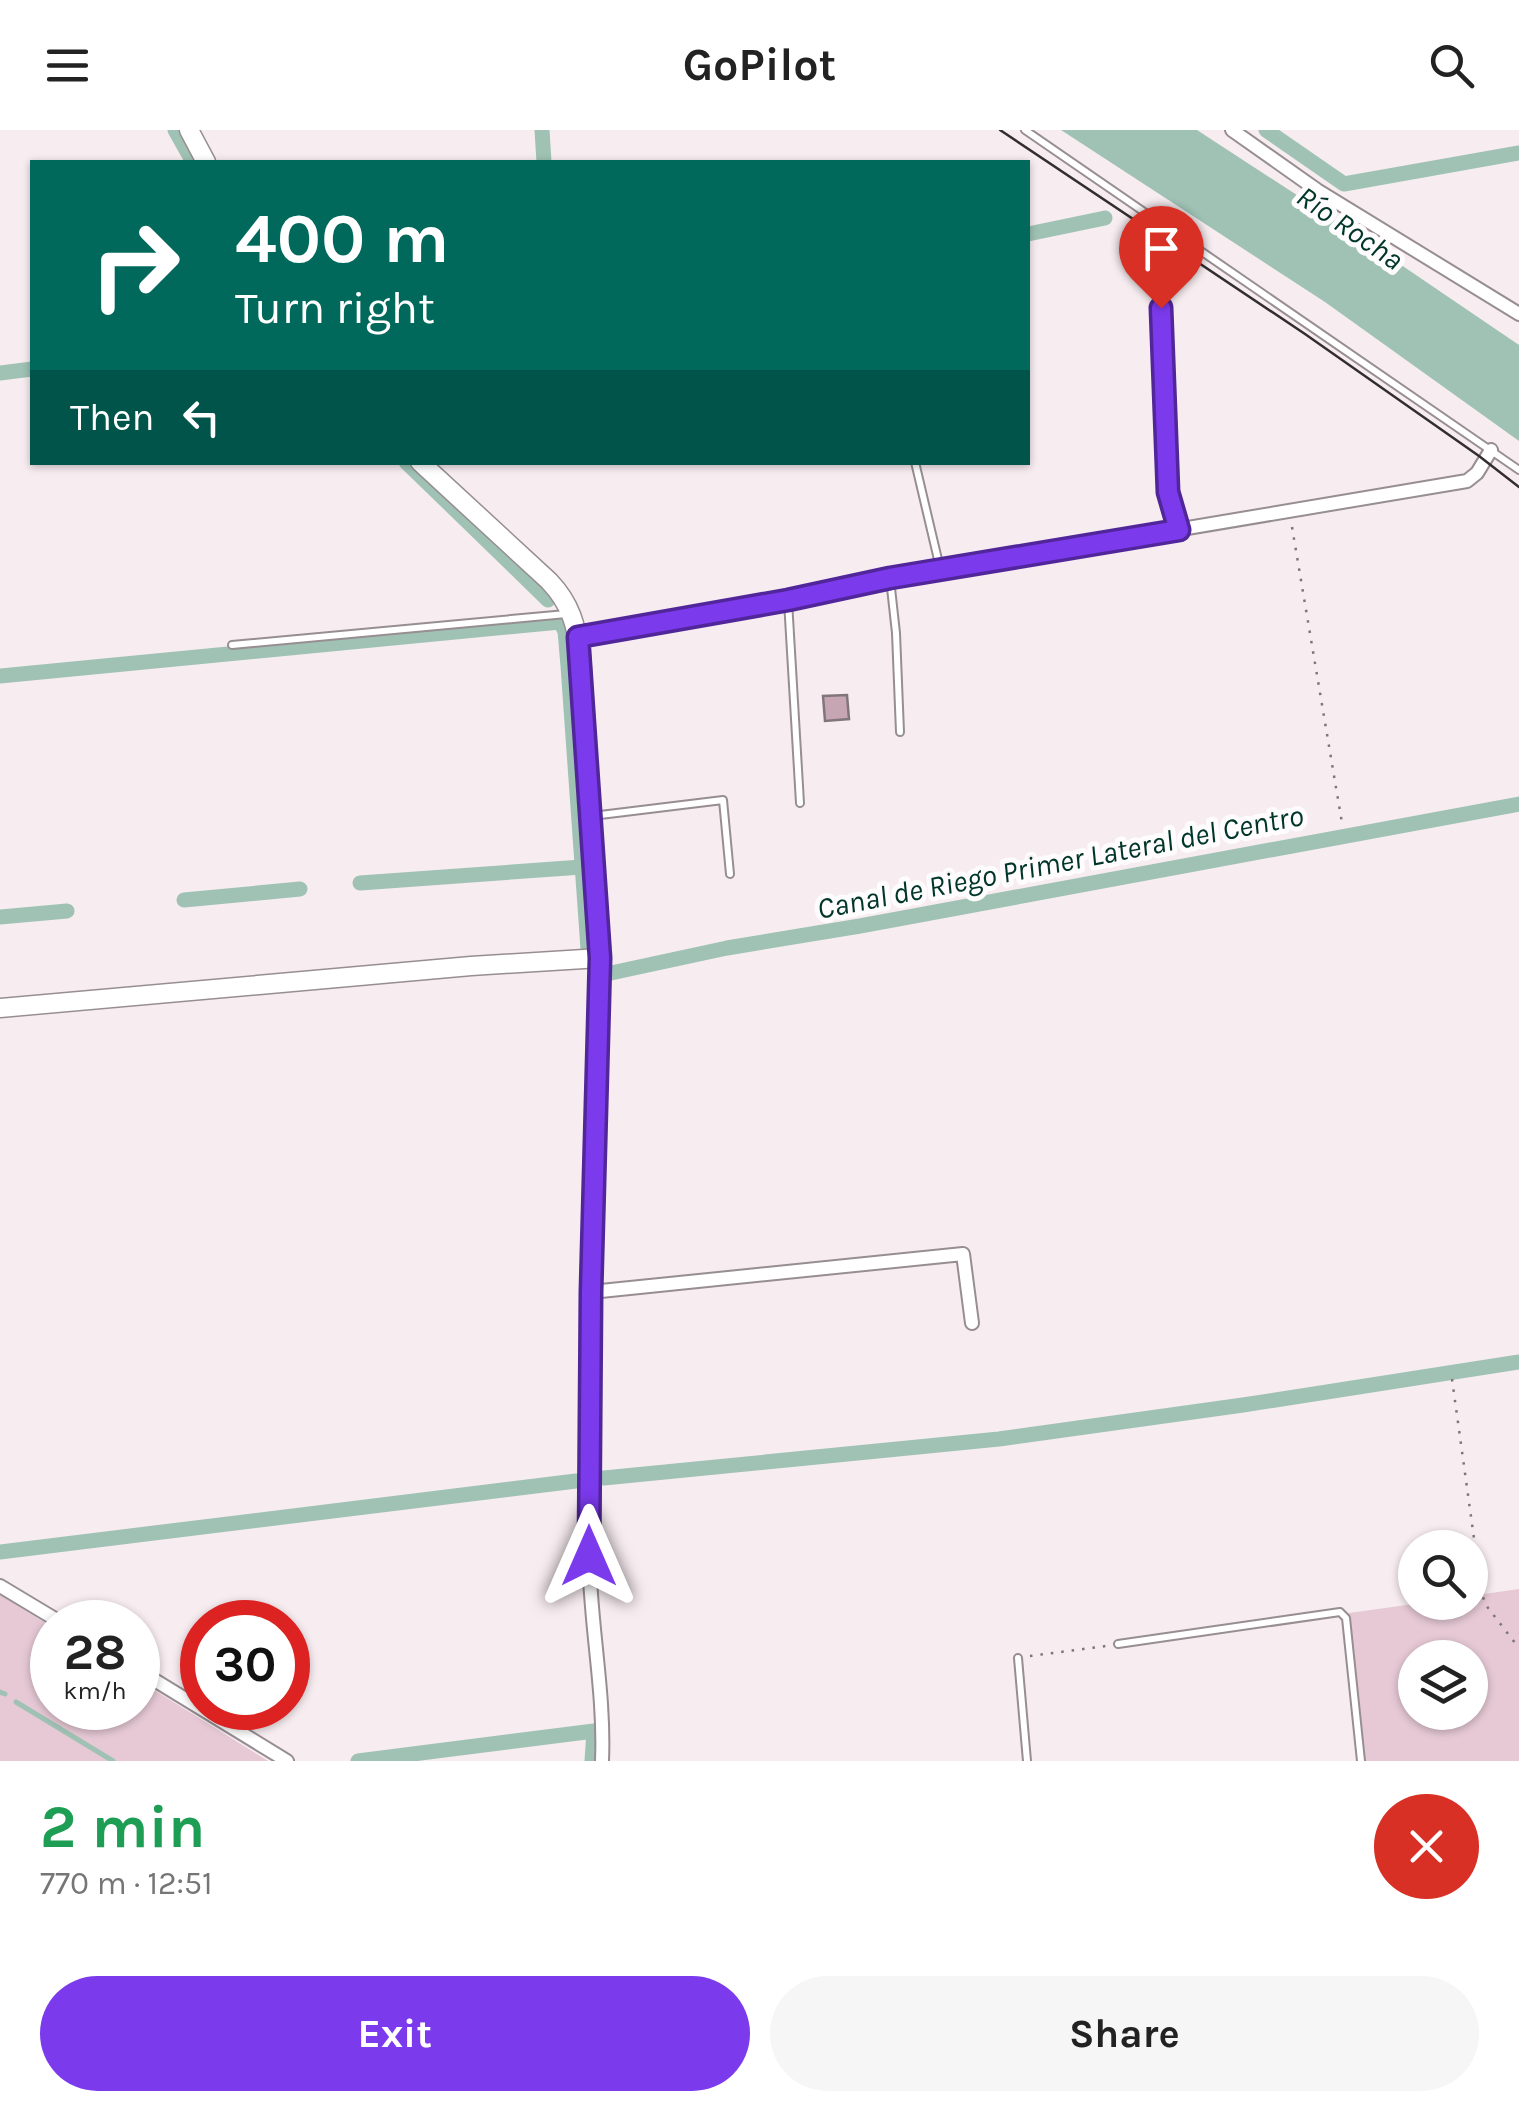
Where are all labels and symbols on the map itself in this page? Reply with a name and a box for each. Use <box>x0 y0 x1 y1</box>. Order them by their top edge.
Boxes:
water label: Río Rocha <box>1290 178 1410 278</box>
pin <box>1119 206 1204 309</box>
water label: Canal de Riego Primer Lateral del Centro <box>814 797 1306 927</box>
position arrow <box>537 1504 641 1608</box>
speed limit sign: 30 <box>180 1600 310 1730</box>

